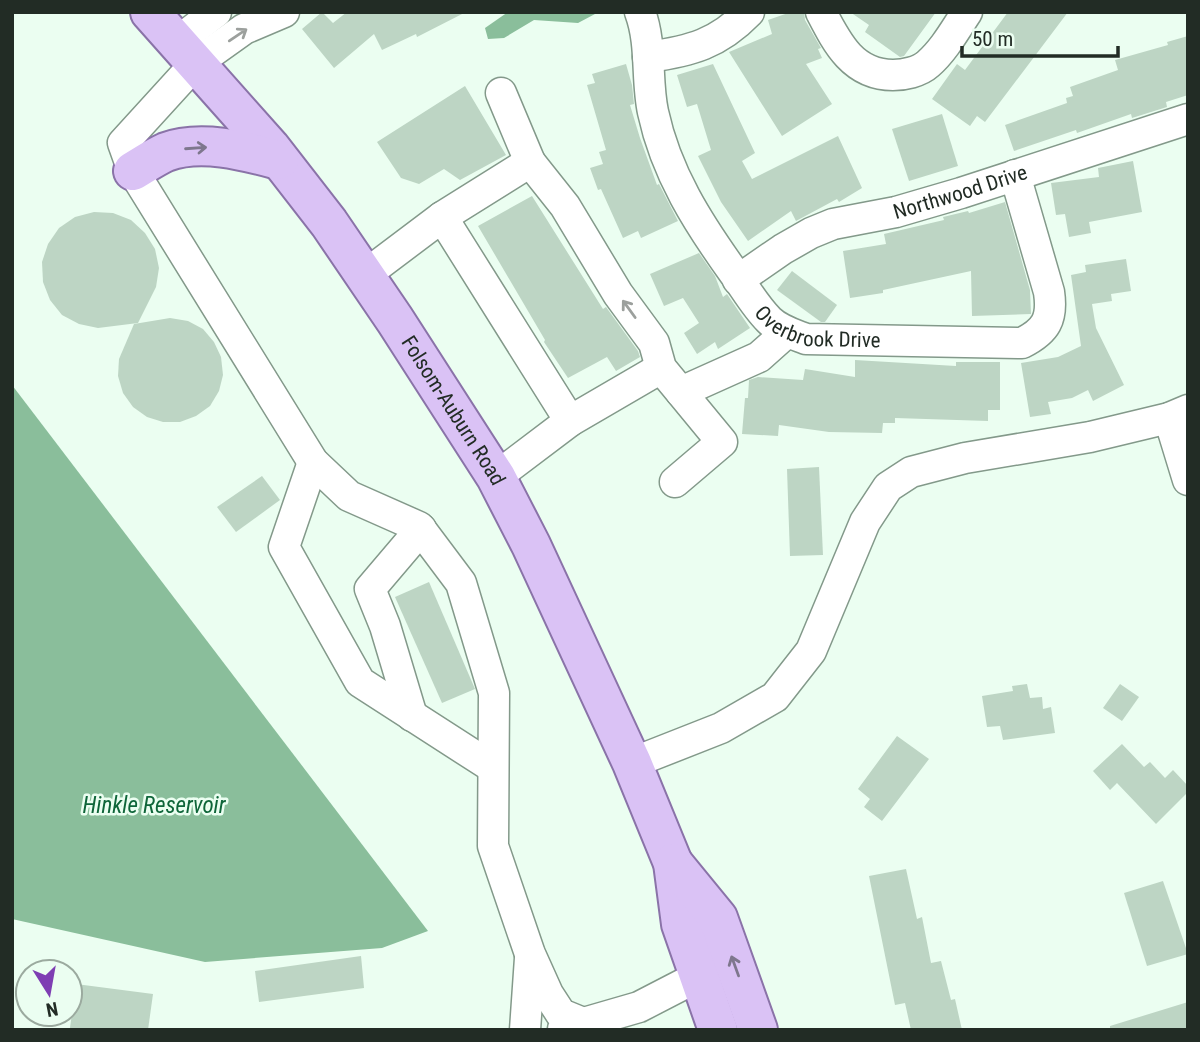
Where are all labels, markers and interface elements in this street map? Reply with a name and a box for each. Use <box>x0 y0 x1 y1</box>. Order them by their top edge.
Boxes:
scale bar <box>962 14 1118 58</box>
one-way arrow <box>228 27 247 42</box>
text: 50 m <box>972 27 1013 51</box>
one-way arrow <box>184 141 206 154</box>
street label: Northwood Drive <box>891 160 1030 224</box>
one-way arrow <box>622 300 636 319</box>
street label: Overbrook Drive <box>750 301 881 352</box>
street label: Folsom-Auburn Road <box>397 332 510 489</box>
water label: Hinkle Reservoir <box>82 792 227 819</box>
one-way arrow <box>728 955 740 977</box>
north arrow <box>14 958 84 1028</box>
text: N <box>44 997 60 1022</box>

